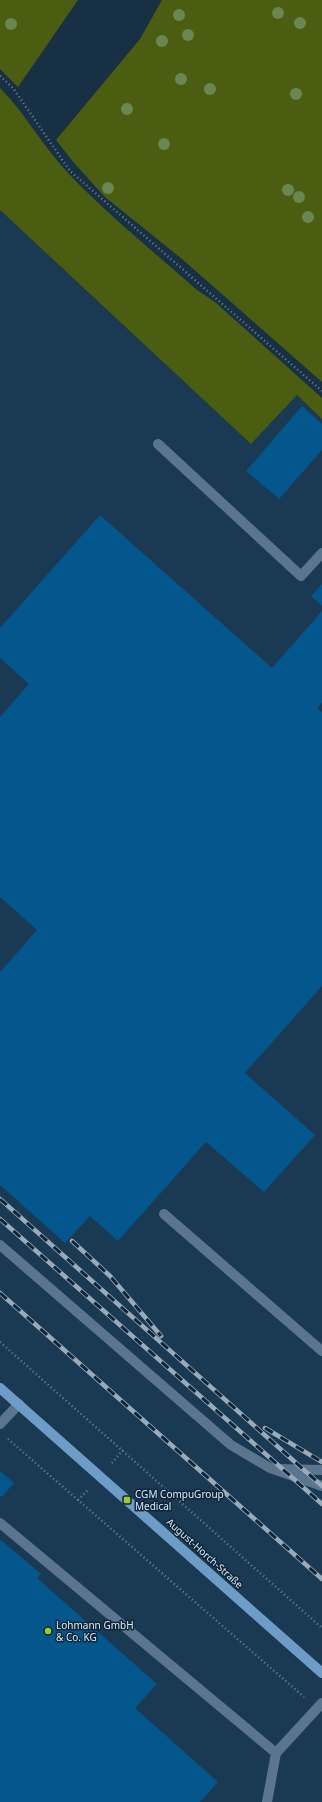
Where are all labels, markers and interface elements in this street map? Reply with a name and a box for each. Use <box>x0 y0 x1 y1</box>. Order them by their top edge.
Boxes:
place label: CGM CompuGroup Medical <box>135 1487 224 1513</box>
marker: CGM CompuGroup Medical <box>122 1495 132 1505</box>
street label: August-Horch-Straße <box>164 1515 247 1591</box>
place label: Lohmann GmbH & Co. KG <box>56 1618 134 1644</box>
marker: Lohmann GmbH & Co. KG <box>43 1626 53 1636</box>

